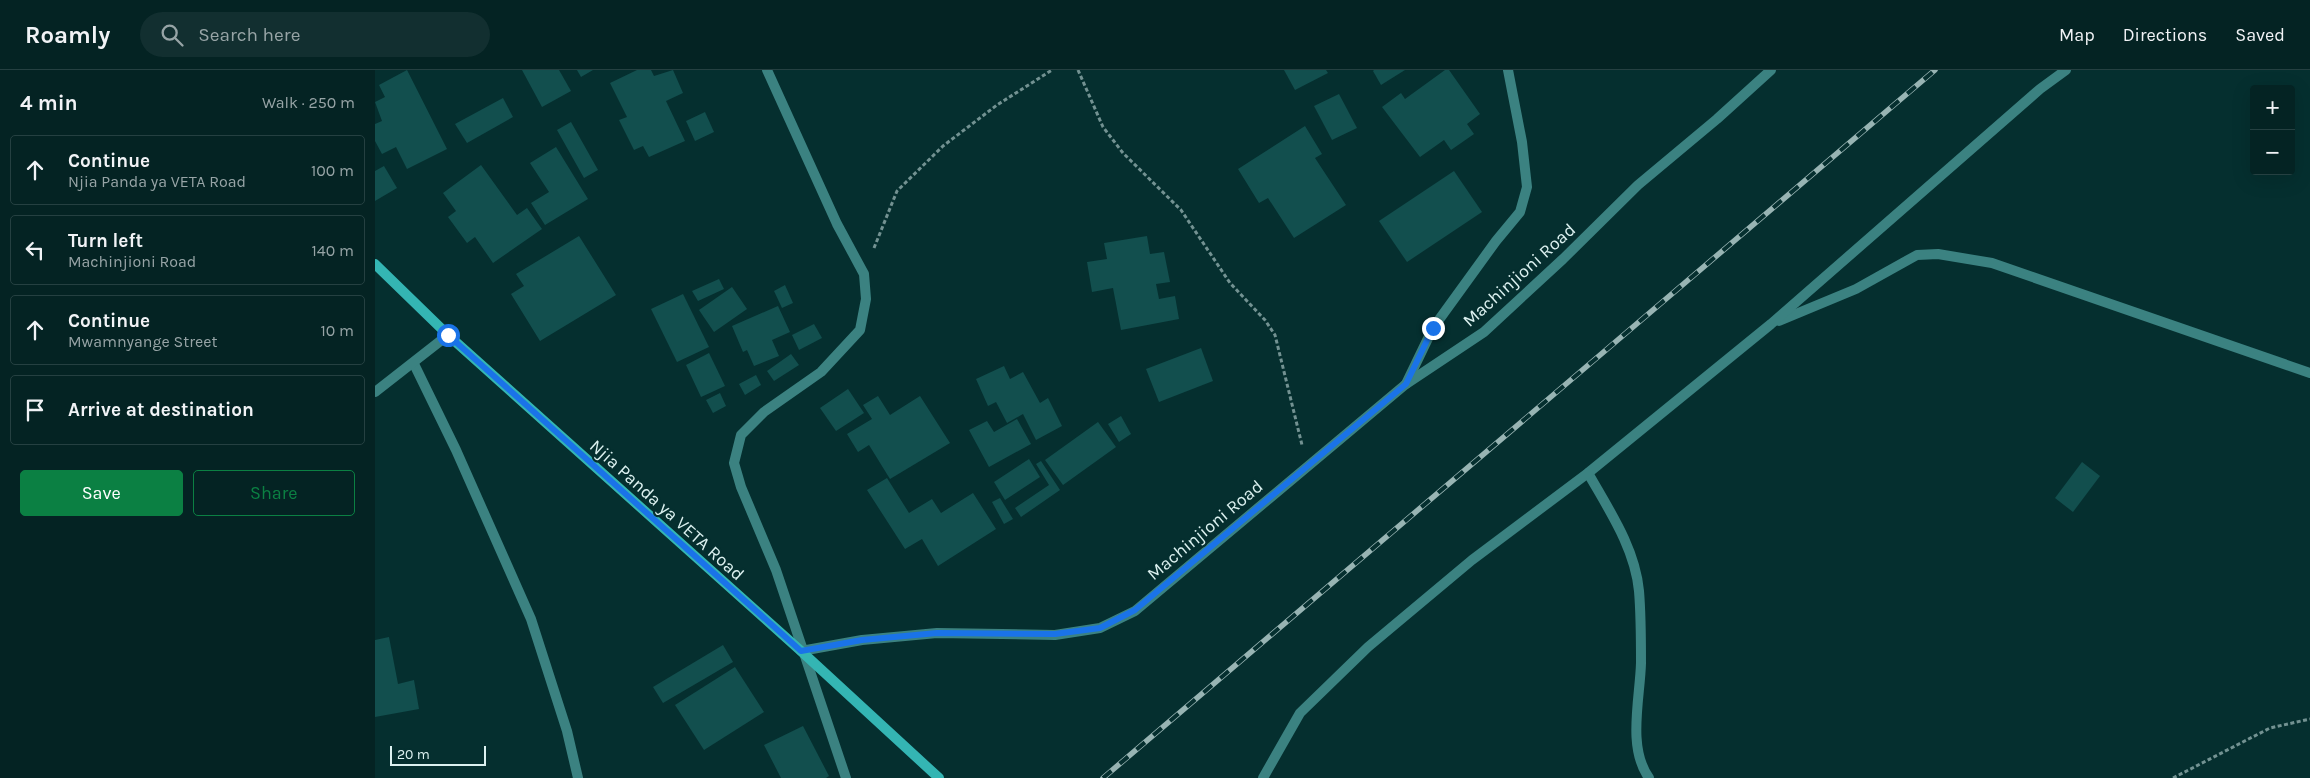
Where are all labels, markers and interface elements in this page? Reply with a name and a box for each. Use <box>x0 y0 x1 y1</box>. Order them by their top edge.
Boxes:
search box <box>140 12 490 57</box>
text: Roamly <box>25 21 110 49</box>
icon: search <box>158 21 186 49</box>
text: Search here <box>198 24 300 46</box>
text: Map <box>2059 24 2095 46</box>
text: Directions <box>2123 24 2207 46</box>
text: Saved <box>2235 24 2285 46</box>
map controls <box>2250 85 2295 175</box>
button: + <box>2250 85 2295 130</box>
text: 4 min <box>20 91 78 115</box>
text: Walk · 250 m <box>262 93 355 112</box>
button: − <box>2250 130 2295 175</box>
text: Continue <box>68 150 150 172</box>
icon: ahead <box>21 156 49 184</box>
text: 100 m <box>311 161 354 180</box>
text: Njia Panda ya VETA Road <box>68 172 246 191</box>
street label: Machinjioni Road <box>1458 219 1580 331</box>
text: Turn left <box>68 230 143 252</box>
icon: left <box>21 236 49 264</box>
text: 140 m <box>312 241 354 260</box>
text: Machinjioni Road <box>68 252 196 271</box>
text: Continue <box>68 310 150 332</box>
icon: ahead <box>21 316 49 344</box>
route end <box>1422 317 1445 340</box>
text: 10 m <box>320 321 354 340</box>
route start <box>437 324 460 347</box>
text: Mwamnyange Street <box>68 332 217 351</box>
icon: arrive <box>21 396 49 424</box>
text: Arrive at destination <box>68 399 254 421</box>
street label: Njia Panda ya VETA Road <box>585 435 749 585</box>
button: Save <box>20 470 183 516</box>
button: Share <box>193 470 355 516</box>
street label: Machinjioni Road <box>1143 475 1267 585</box>
scale bar <box>390 743 486 766</box>
text: 20 m <box>397 746 430 763</box>

